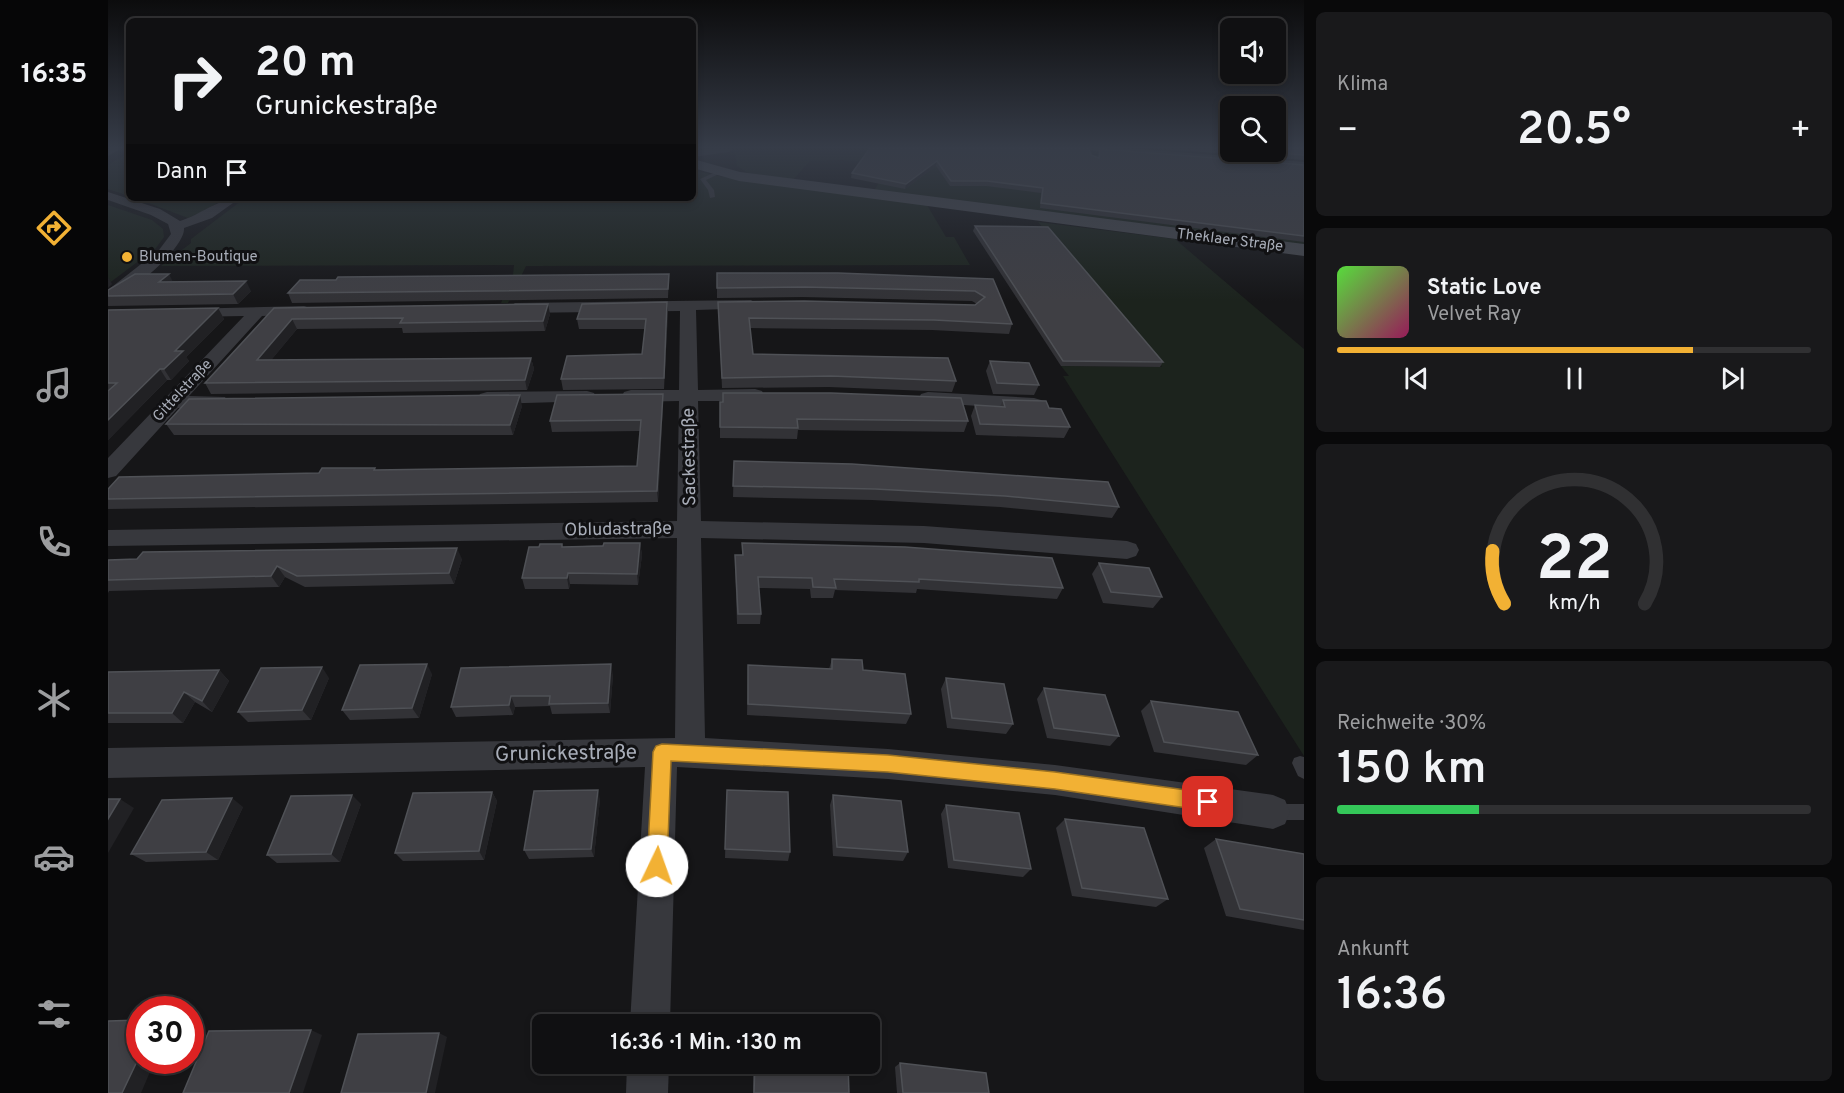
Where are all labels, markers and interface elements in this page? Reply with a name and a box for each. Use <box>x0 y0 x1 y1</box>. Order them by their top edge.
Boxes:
map controls <box>1220 18 1286 162</box>
button: sound <box>1220 18 1286 84</box>
text: 20 m <box>255 38 356 91</box>
icon: right <box>156 42 234 120</box>
text: 16:35 <box>21 58 87 92</box>
text: Klima <box>1337 72 1388 98</box>
text: Grunickestraße <box>255 90 438 124</box>
button: search <box>1220 96 1286 162</box>
text: 20.5° <box>1517 103 1631 160</box>
text: − <box>1337 111 1358 153</box>
text: + <box>1790 111 1811 153</box>
icon: arrive <box>220 156 253 189</box>
text: Dann <box>156 159 208 186</box>
icon: directions <box>33 207 75 249</box>
street label: Theklaer Straße <box>1176 225 1284 257</box>
place label: Blumen-Boutique <box>139 248 258 267</box>
marker: Blumen-Boutique <box>120 250 134 264</box>
text: Static Love <box>1427 275 1541 302</box>
text: Velvet Ray <box>1427 302 1521 328</box>
street label: Gittelstraße <box>149 356 217 426</box>
icon: previous <box>1400 362 1433 395</box>
icon: pause <box>1558 362 1591 395</box>
icon: next <box>1716 362 1749 395</box>
icon: music <box>33 364 75 406</box>
street label: Sackestraße <box>678 408 702 506</box>
street label: Obludastraße <box>564 518 672 542</box>
icon: phone <box>33 521 75 563</box>
text: 22 <box>1536 523 1612 602</box>
text: km/h <box>1548 590 1600 617</box>
icon: climate <box>33 679 75 721</box>
text: Reichweite · 30% <box>1337 711 1486 737</box>
street label: Grunickestraße <box>495 739 637 769</box>
text: 150 km <box>1337 742 1486 799</box>
pin <box>1182 776 1233 827</box>
icon: arrive <box>1191 785 1224 818</box>
position arrow <box>625 834 689 898</box>
icon: car <box>33 836 75 878</box>
text: Ankunft <box>1337 937 1409 963</box>
text: 16:36 <box>1337 968 1447 1025</box>
icon: filters <box>33 993 75 1035</box>
speed limit sign: 30 <box>126 996 204 1074</box>
text: 16:36 · 1 Min. · 130 m <box>610 1030 802 1057</box>

